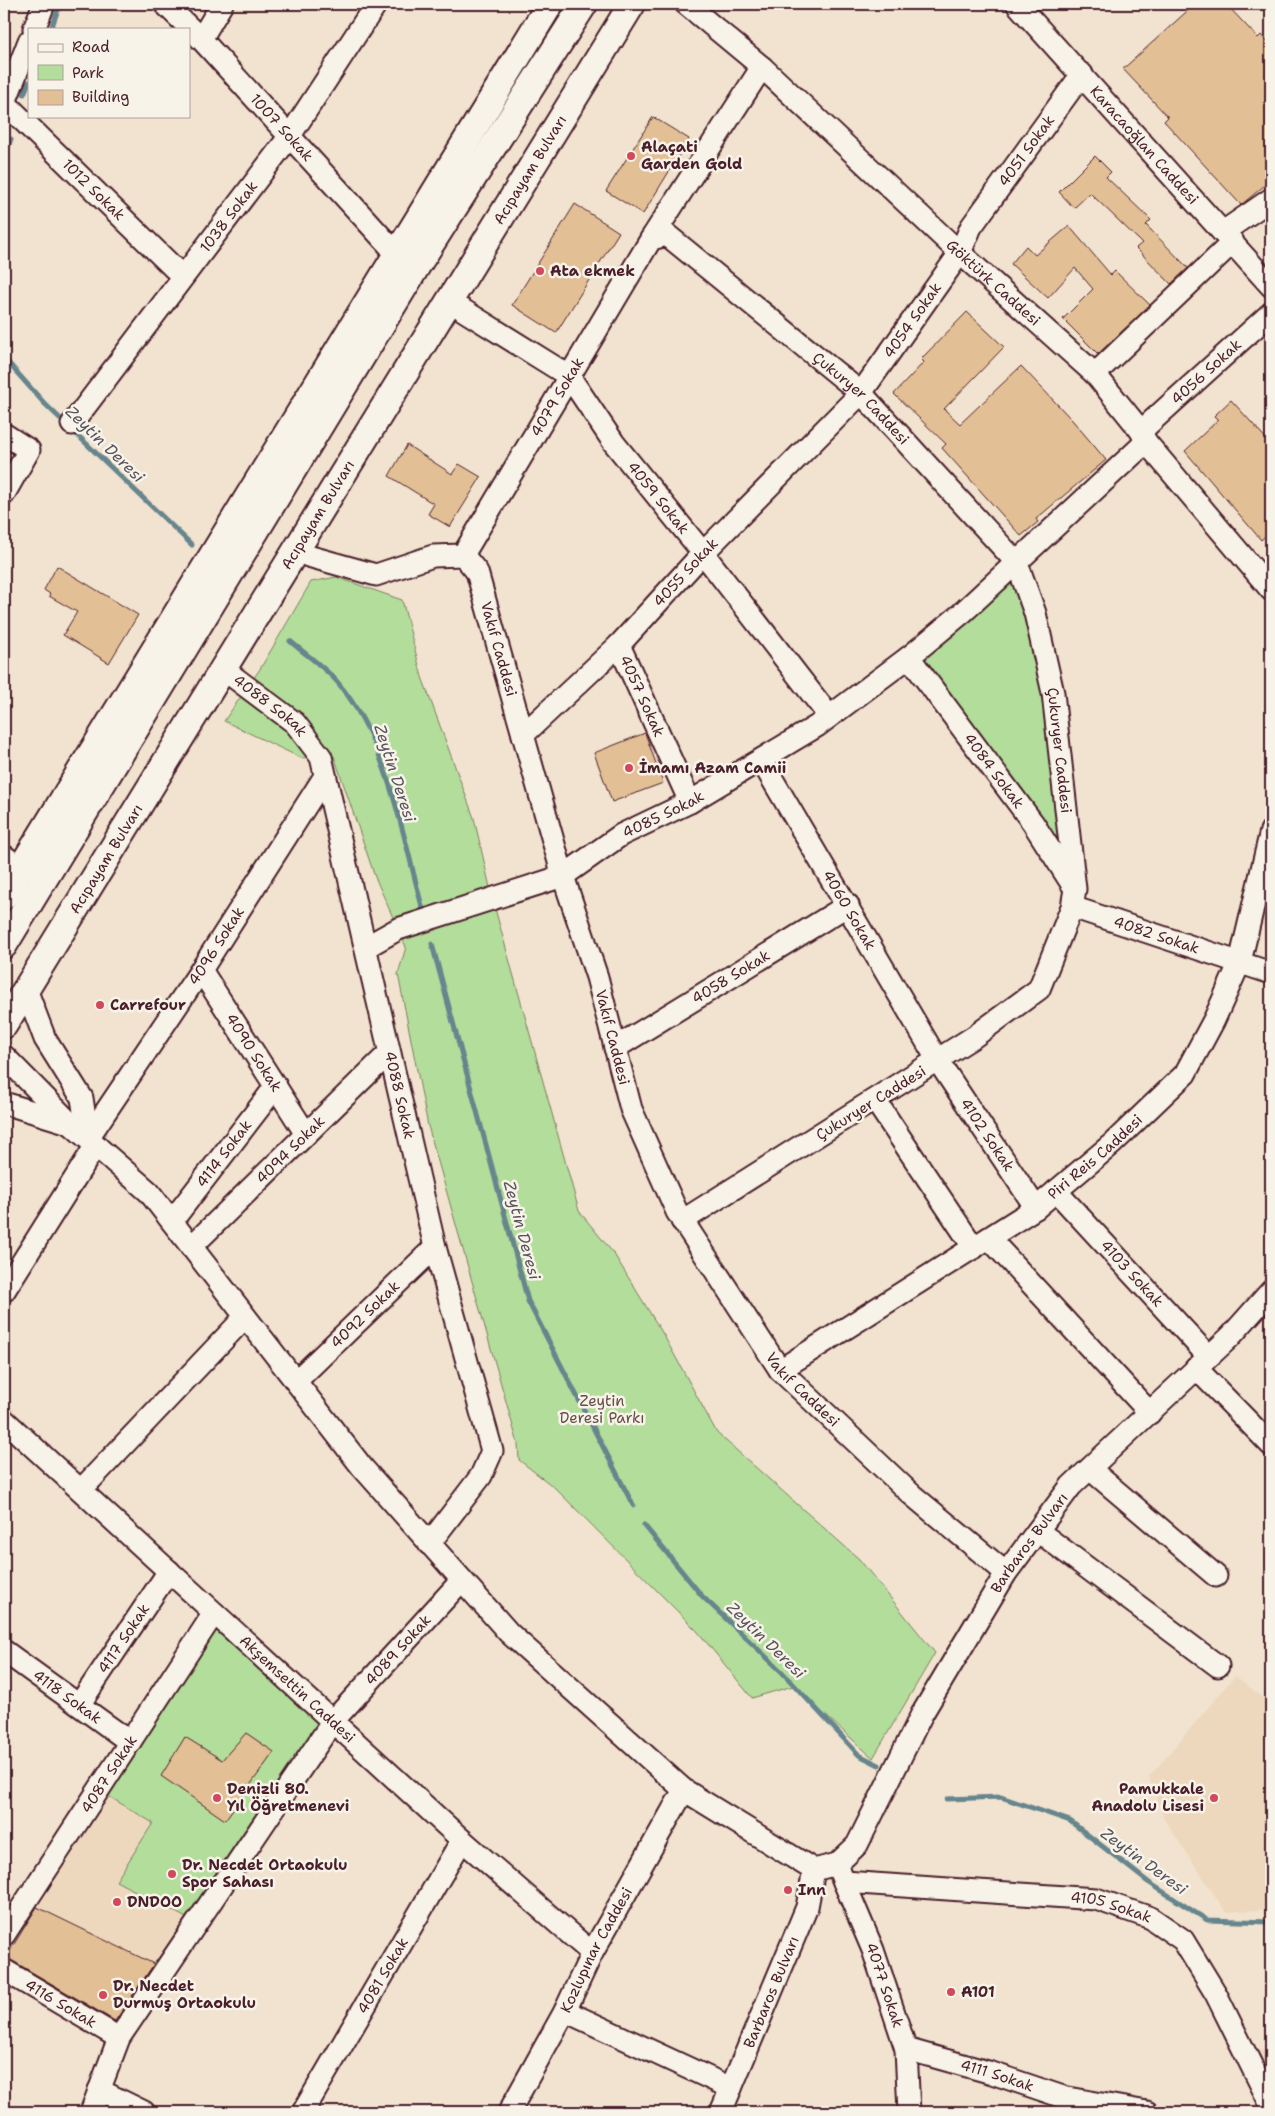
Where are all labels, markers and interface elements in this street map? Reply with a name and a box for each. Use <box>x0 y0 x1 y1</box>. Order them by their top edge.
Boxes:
legend <box>28 28 190 118</box>
text: Road <box>72 37 110 57</box>
text: Park <box>72 63 104 83</box>
street label: Karacaoğlan Caddesi <box>1085 82 1203 209</box>
text: Building <box>72 87 129 107</box>
street label: 1007 Sokak <box>246 89 318 166</box>
street label: Acıpayam Bulvarı <box>489 111 571 228</box>
street label: 4051 Sokak <box>994 111 1059 191</box>
place label: Alaçati Garden Gold <box>641 137 742 174</box>
marker: Alaçati Garden Gold <box>625 150 637 162</box>
street label: 1012 Sokak <box>58 154 129 225</box>
street label: 1038 Sokak <box>195 177 262 256</box>
street label: Göktürk Caddesi <box>942 235 1045 330</box>
place label: Ata ekmek <box>550 261 635 281</box>
marker: Ata ekmek <box>534 265 546 277</box>
street label: 4054 Sokak <box>879 278 946 362</box>
street label: 4056 Sokak <box>1167 335 1246 409</box>
street label: Çukuryer Caddesi <box>808 348 914 449</box>
street label: 4079 Sokak <box>526 354 588 440</box>
water label: Zeytin Deresi <box>61 401 149 487</box>
street label: Acıpayam Bulvarı <box>276 456 359 573</box>
street label: 4059 Sokak <box>623 457 694 538</box>
street label: 4055 Sokak <box>649 534 722 611</box>
street label: Vakıf Caddesi <box>476 599 522 699</box>
street label: 4057 Sokak <box>615 652 669 740</box>
street label: 4088 Sokak <box>229 670 312 741</box>
street label: Çukuryer Caddesi <box>1042 685 1076 814</box>
water label: Zeytin Deresi <box>369 721 421 825</box>
street label: 4084 Sokak <box>959 729 1029 813</box>
place label: İmamı Azam Camii <box>639 758 786 778</box>
marker: İmamı Azam Camii <box>623 762 635 774</box>
street label: 4085 Sokak <box>619 786 708 843</box>
street label: Acıpayam Bulvarı <box>65 800 148 918</box>
street label: 4060 Sokak <box>818 866 881 954</box>
street label: 4096 Sokak <box>184 903 249 989</box>
street label: 4082 Sokak <box>1111 911 1202 959</box>
street label: 4058 Sokak <box>688 945 774 1009</box>
street label: Vakıf Caddesi <box>591 988 634 1087</box>
place label: Carrefour <box>110 995 186 1015</box>
marker: Carrefour <box>94 999 106 1011</box>
street label: 4090 Sokak <box>221 1009 286 1096</box>
street label: 4088 Sokak <box>380 1049 420 1141</box>
street label: Çukuryer Caddesi <box>812 1061 930 1145</box>
street label: 4102 Sokak <box>956 1094 1019 1175</box>
street label: Piri Reis Caddesi <box>1043 1110 1147 1204</box>
street label: 4094 Sokak <box>251 1111 329 1188</box>
street label: 4114 Sokak <box>192 1116 256 1191</box>
water label: Zeytin Deresi <box>499 1178 545 1282</box>
street label: 4103 Sokak <box>1096 1236 1168 1311</box>
street label: 4092 Sokak <box>326 1276 404 1352</box>
street label: Vakıf Caddesi <box>761 1348 844 1431</box>
park label: Zeytin Deresi Parkı <box>560 1391 644 1428</box>
street label: Barbaros Bulvarı <box>986 1489 1073 1597</box>
water label: Zeytin Deresi <box>722 1597 810 1683</box>
street label: 4117 Sokak <box>93 1600 154 1677</box>
street label: 4089 Sokak <box>361 1610 436 1690</box>
street label: Akşemsettin Caddesi <box>235 1631 360 1747</box>
street label: 4118 Sokak <box>29 1665 106 1728</box>
street label: 4087 Sokak <box>76 1731 142 1817</box>
place label: Denizli 80. Yıl Öğretmenevi <box>227 1779 349 1816</box>
place label: Pamukkale Anadolu Lisesi <box>1091 1779 1204 1816</box>
marker: Denizli 80. Yıl Öğretmenevi <box>211 1792 223 1804</box>
marker: Pamukkale Anadolu Lisesi <box>1208 1792 1220 1804</box>
water label: Zeytin Deresi <box>1097 1823 1192 1900</box>
place label: Dr. Necdet Ortaokulu Spor Sahası <box>182 1855 348 1892</box>
marker: Dr. Necdet Ortaokulu Spor Sahası <box>166 1868 178 1880</box>
place label: Inn <box>798 1880 826 1900</box>
street label: Kozlupınar Caddesi <box>556 1884 637 2016</box>
marker: Inn <box>782 1884 794 1896</box>
street label: 4105 Sokak <box>1070 1887 1154 1927</box>
place label: DNDOO <box>127 1892 182 1912</box>
marker: DNDOO <box>111 1896 123 1908</box>
street label: Barbaros Bulvarı <box>739 1933 804 2051</box>
street label: 4081 Sokak <box>353 1934 413 2017</box>
street label: 4077 Sokak <box>861 1939 908 2030</box>
street label: 4116 Sokak <box>21 1975 100 2033</box>
place label: Dr. Necdet Durmuş Ortaokulu <box>113 1976 256 2013</box>
place label: A101 <box>961 1982 995 2002</box>
marker: A101 <box>945 1986 957 1998</box>
marker: Dr. Necdet Durmuş Ortaokulu <box>97 1989 109 2001</box>
street label: 4111 Sokak <box>958 2055 1037 2096</box>

